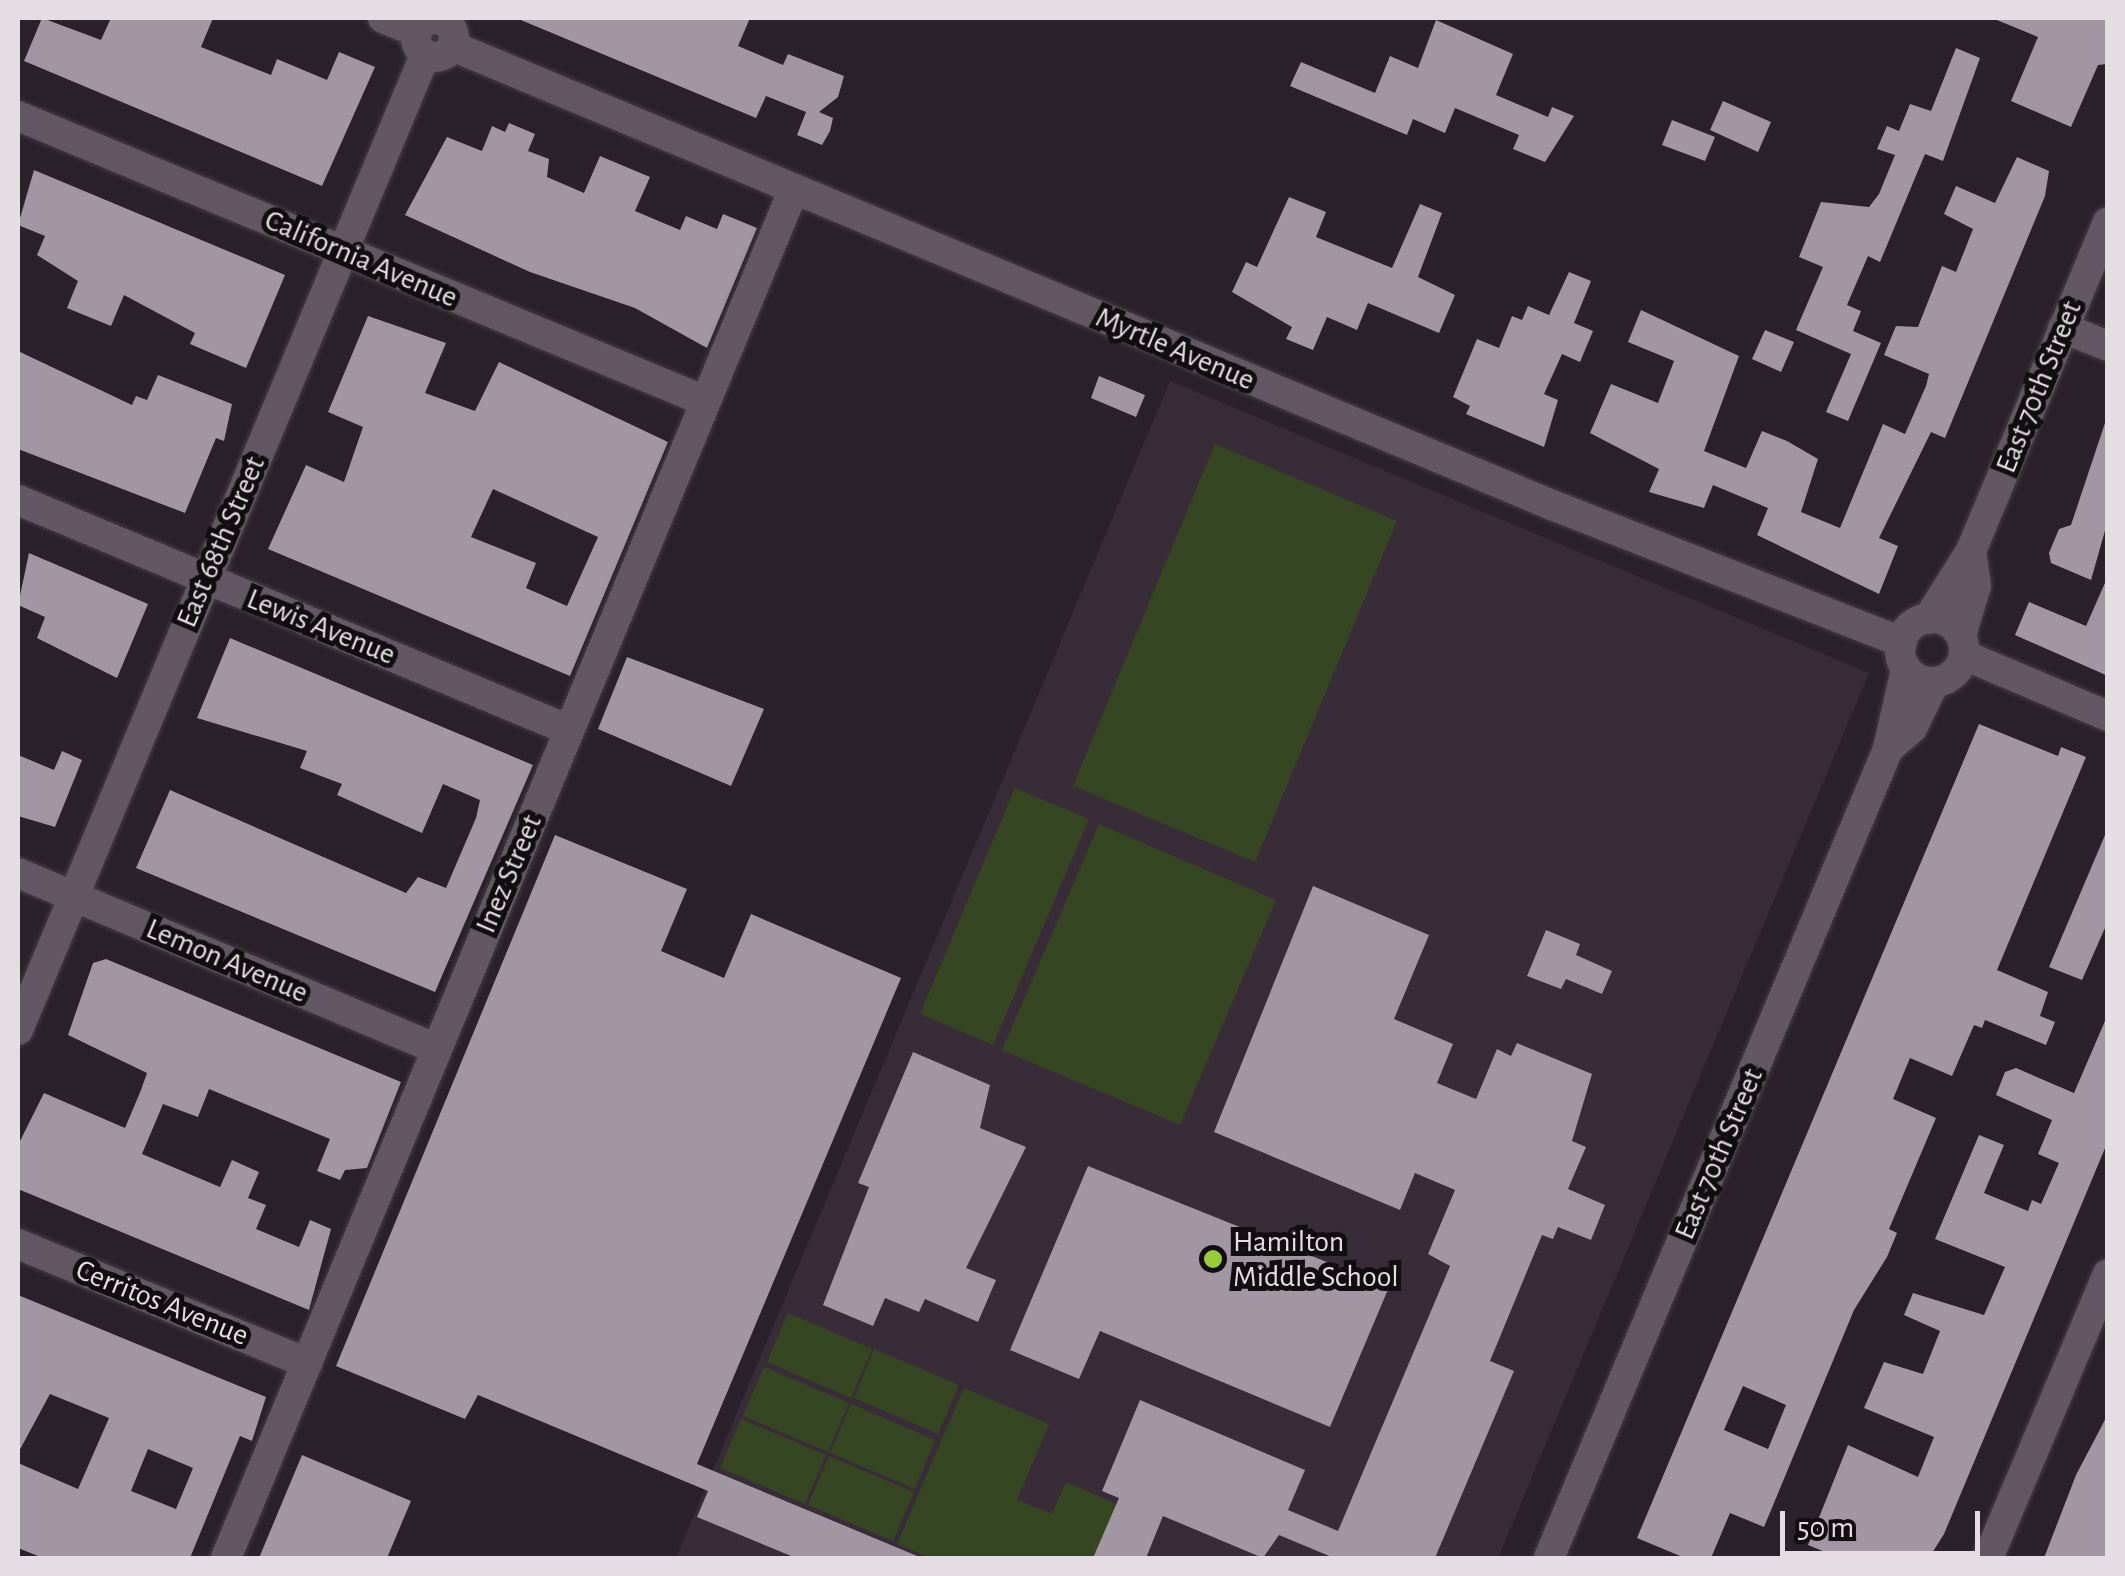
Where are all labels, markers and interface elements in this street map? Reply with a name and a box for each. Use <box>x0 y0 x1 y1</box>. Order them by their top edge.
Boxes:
street label: California Avenue <box>259 202 463 316</box>
street label: East 70th Street <box>1988 296 2090 478</box>
street label: Myrtle Avenue <box>1090 299 1260 399</box>
street label: East 68th Street <box>169 451 273 633</box>
street label: Lewis Avenue <box>242 581 400 673</box>
street label: Inez Street <box>468 809 550 939</box>
street label: Lemon Avenue <box>141 911 313 1011</box>
street label: East 70th Street <box>1667 1063 1771 1245</box>
place label: Hamilton Middle School <box>1233 1224 1399 1294</box>
marker: Hamilton Middle School <box>1202 1248 1224 1270</box>
street label: Cerritos Avenue <box>70 1252 254 1354</box>
scale bar <box>1785 1491 1985 1553</box>
text: 50 m <box>1797 1513 1854 1543</box>

